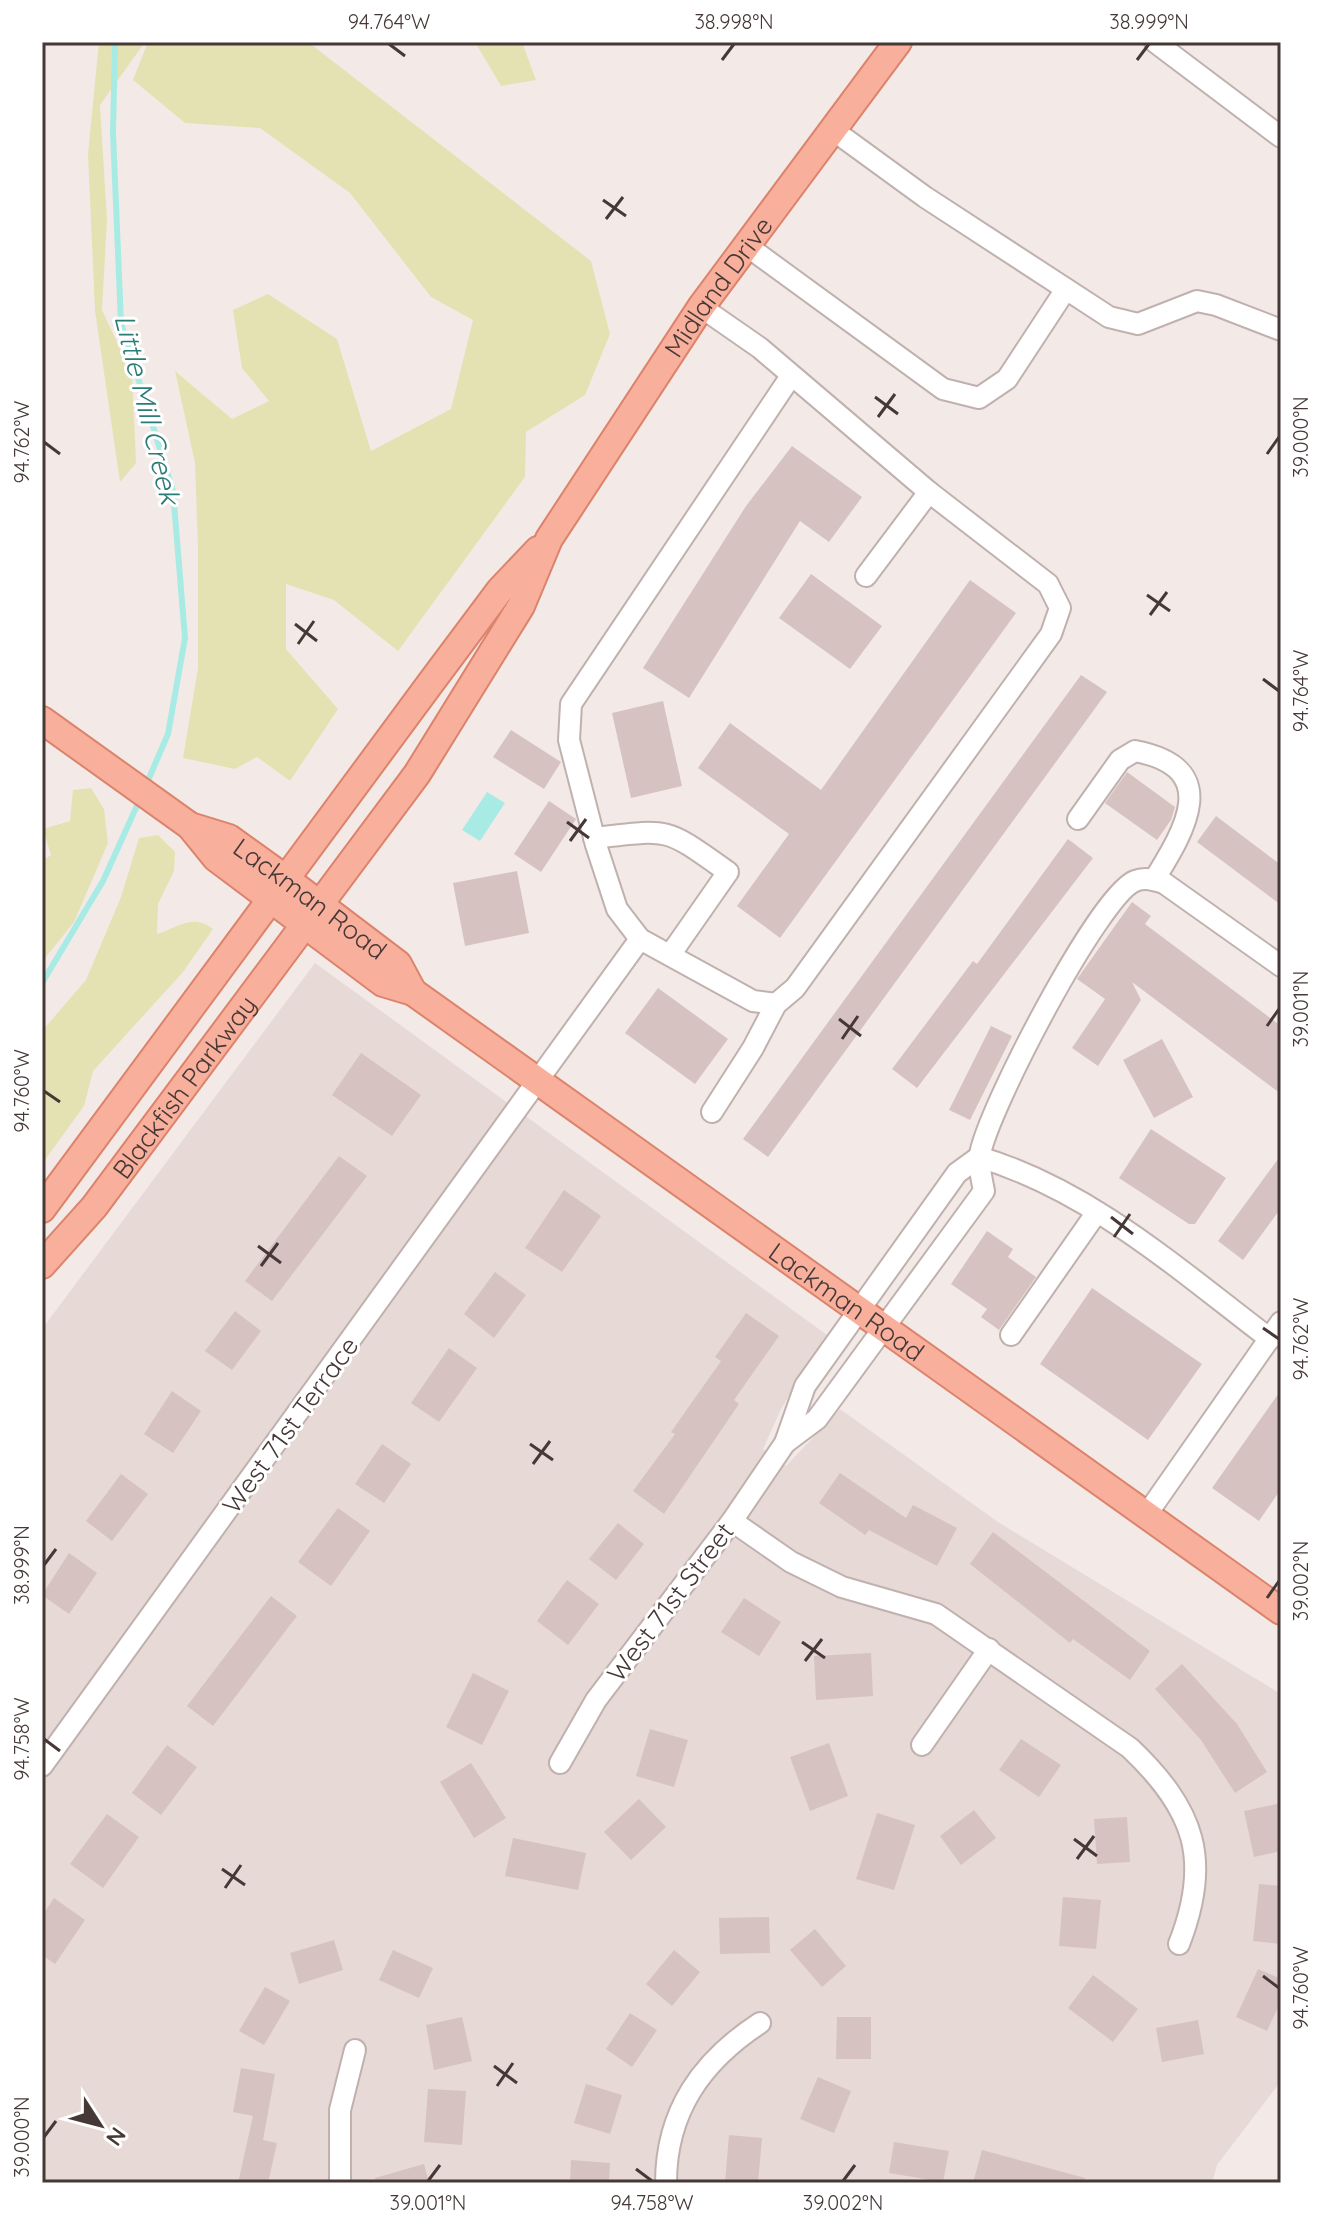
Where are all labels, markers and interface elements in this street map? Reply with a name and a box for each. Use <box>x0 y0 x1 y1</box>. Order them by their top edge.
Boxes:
text: 94.764°W <box>348 9 430 34</box>
text: 38.998°N <box>694 9 774 34</box>
text: 38.999°N <box>1109 9 1189 34</box>
street label: Midland Drive <box>656 210 779 363</box>
water label: Little Mill Creek <box>108 311 189 510</box>
text: 39.000°N <box>1288 396 1313 478</box>
text: 94.762°W <box>9 401 34 483</box>
text: 94.764°W <box>1288 650 1313 732</box>
street label: Lackman Road <box>227 830 394 966</box>
text: 39.001°N <box>1288 971 1313 1047</box>
street label: Blackfish Parkway <box>105 989 263 1185</box>
text: 94.760°W <box>9 1049 34 1133</box>
street label: Lackman Road <box>763 1235 931 1368</box>
text: 94.762°W <box>1288 1298 1313 1380</box>
street label: West 71st Terrace <box>215 1330 365 1520</box>
street label: West 71st Street <box>599 1516 741 1688</box>
text: 38.999°N <box>9 1525 34 1605</box>
text: 39.002°N <box>1288 1541 1313 1621</box>
text: 94.758°W <box>9 1697 34 1781</box>
text: 94.760°W <box>1288 1946 1313 2030</box>
north arrow <box>60 2085 140 2165</box>
text: 39.000°N <box>9 2096 34 2178</box>
text: N <box>100 2122 132 2152</box>
text: 39.001°N <box>390 2190 466 2215</box>
text: 94.758°W <box>610 2190 694 2215</box>
text: 39.002°N <box>803 2190 883 2215</box>

